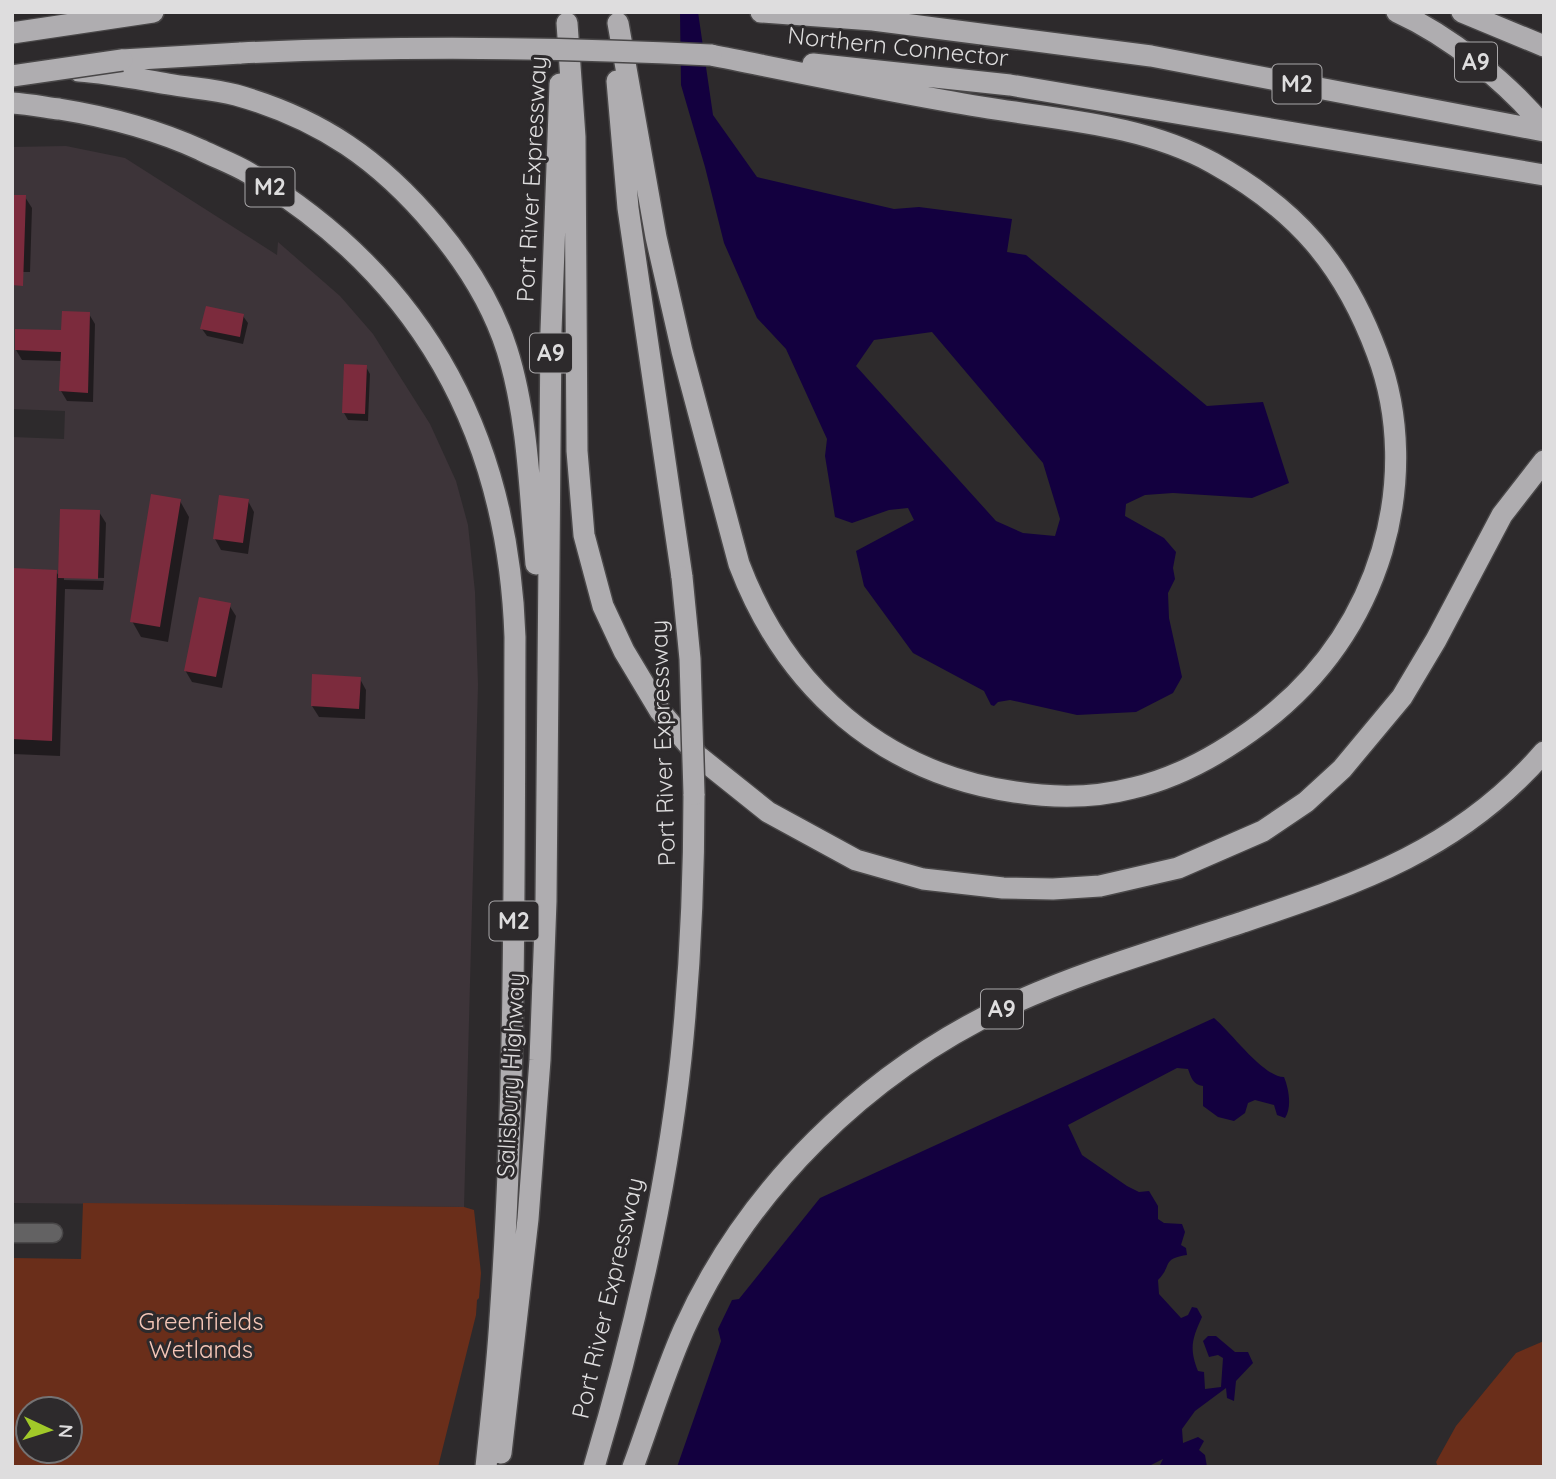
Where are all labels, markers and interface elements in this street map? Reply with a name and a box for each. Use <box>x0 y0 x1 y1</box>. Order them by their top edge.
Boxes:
street label: Northern Connector <box>786 19 1010 73</box>
road number: A9 <box>1455 43 1497 82</box>
street label: Port River Expressway <box>510 55 552 303</box>
road number: M2 <box>1272 64 1322 104</box>
road number: M2 <box>246 168 294 206</box>
road number: A9 <box>530 334 572 372</box>
street label: Port River Expressway <box>643 619 681 867</box>
road number: M2 <box>490 902 538 940</box>
street label: Salisbury Highway <box>490 972 530 1178</box>
road number: A9 <box>981 990 1023 1028</box>
street label: Port River Expressway <box>565 1174 649 1421</box>
park label: Greenfields Wetlands <box>139 1306 263 1364</box>
north arrow <box>14 1395 84 1465</box>
text: N <box>54 1423 78 1439</box>

